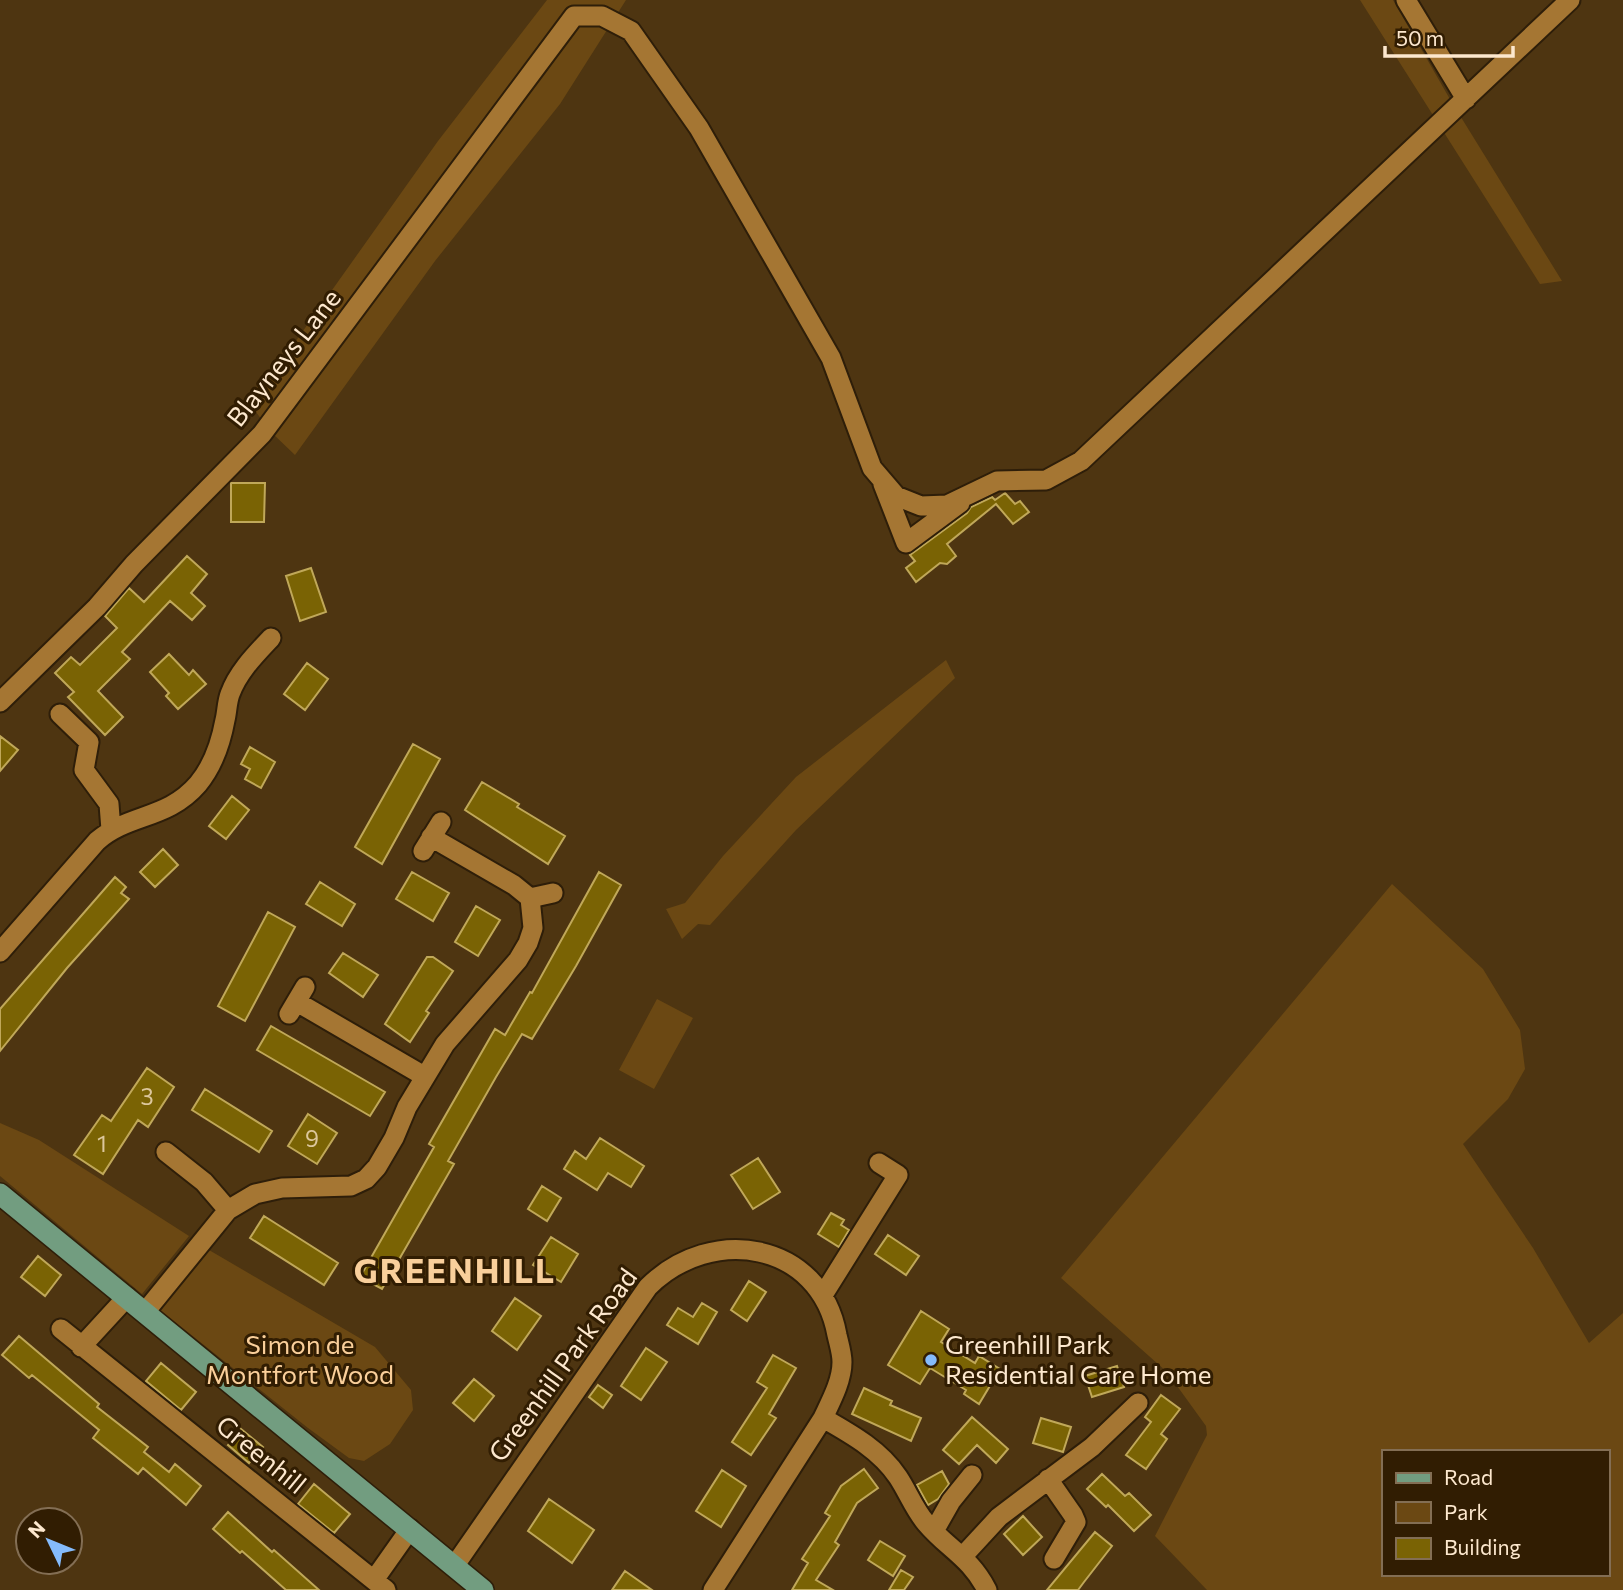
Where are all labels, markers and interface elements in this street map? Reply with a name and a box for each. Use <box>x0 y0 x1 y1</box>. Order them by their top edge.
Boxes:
scale bar <box>1385 14 1513 58</box>
text: 50 m <box>1396 25 1444 50</box>
street label: Blayneys Lane <box>220 282 346 432</box>
house number: 3 <box>140 1082 154 1110</box>
house number: 9 <box>305 1124 319 1152</box>
house number: 1 <box>97 1129 107 1157</box>
district label: GREENHILL <box>354 1249 556 1290</box>
street label: Greenhill Park Road <box>481 1261 642 1467</box>
park label: Simon de Montfort Wood <box>206 1328 394 1389</box>
place label: Greenhill Park Residential Care Home <box>945 1328 1211 1389</box>
marker: Greenhill Park Residential Care Home <box>923 1352 939 1368</box>
street label: Greenhill <box>211 1408 313 1499</box>
legend <box>1382 1450 1609 1576</box>
text: Road <box>1444 1464 1493 1489</box>
text: Park <box>1444 1499 1488 1524</box>
north arrow <box>14 1506 84 1576</box>
text: N <box>23 1516 49 1542</box>
text: Building <box>1444 1534 1521 1559</box>

